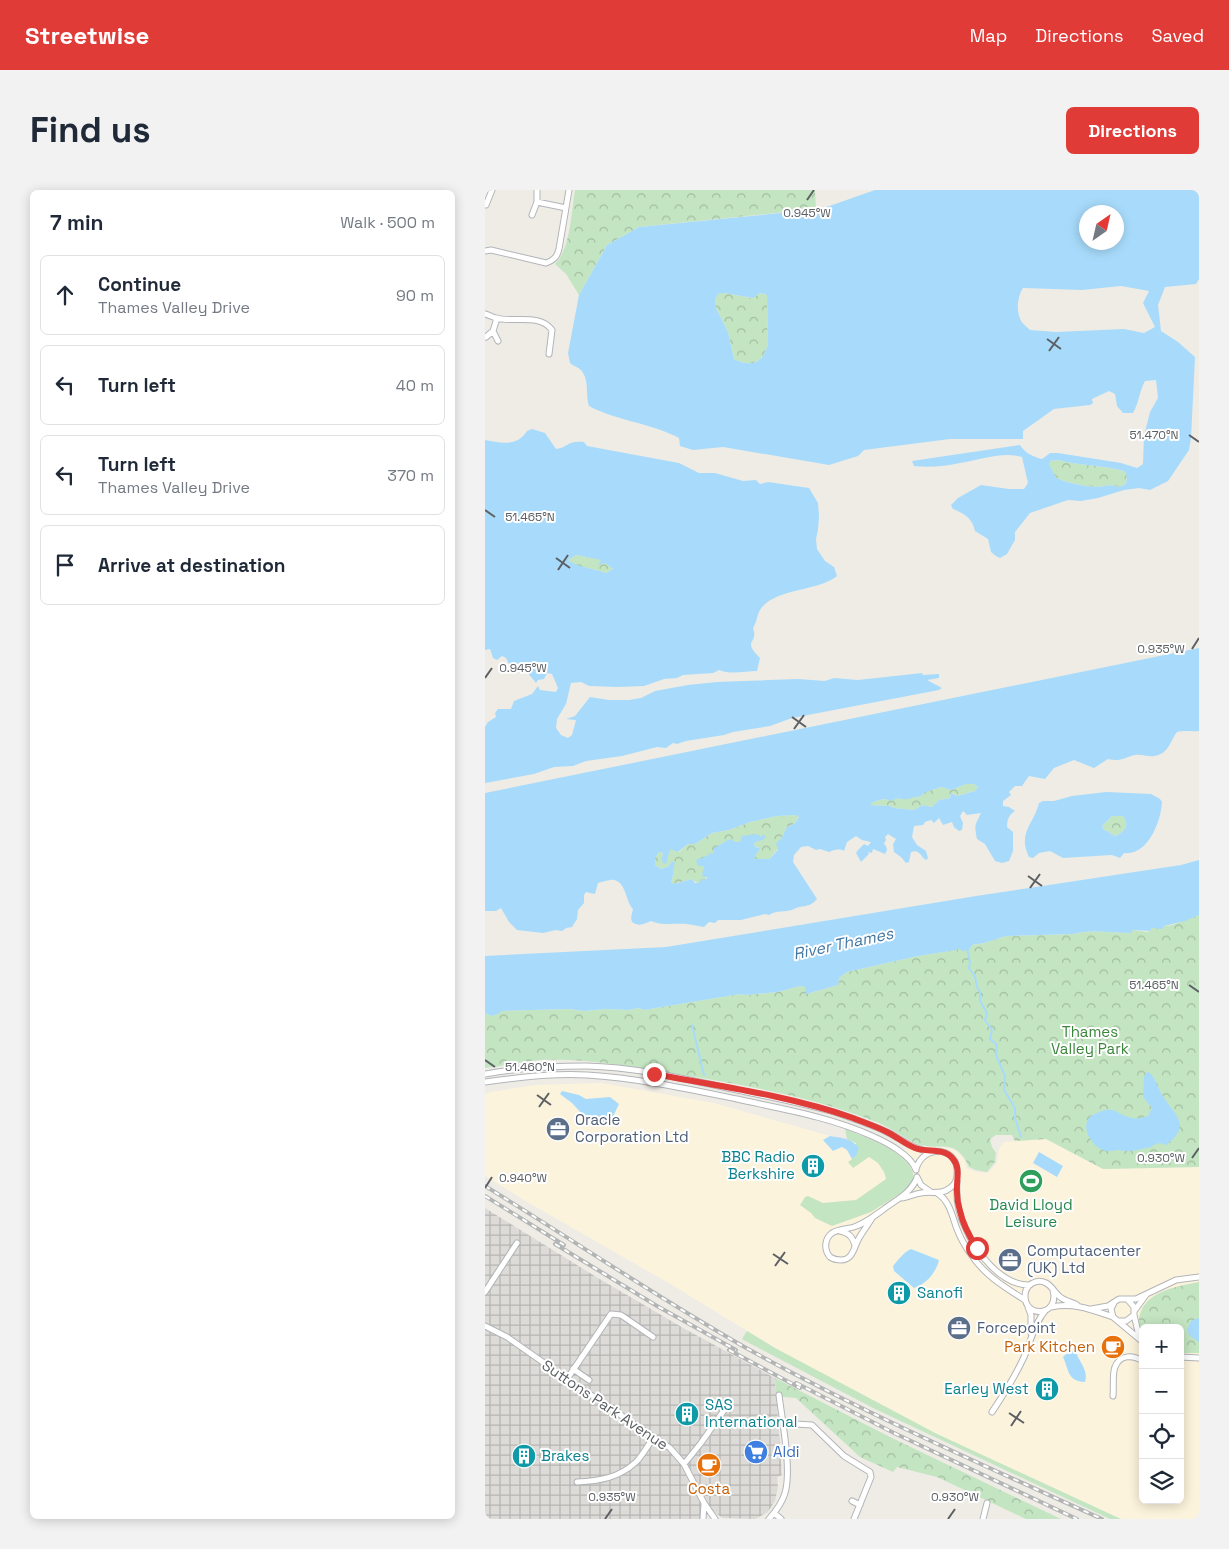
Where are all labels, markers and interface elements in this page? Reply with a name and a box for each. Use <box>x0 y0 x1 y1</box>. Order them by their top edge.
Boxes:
text: Streetwise <box>25 20 149 51</box>
text: Map <box>970 24 1007 47</box>
text: Directions <box>1035 24 1124 47</box>
text: Saved <box>1152 24 1204 47</box>
button: Directions <box>1066 107 1199 154</box>
text: Find us <box>30 108 151 152</box>
text: 0.945°W <box>783 205 831 221</box>
north arrow <box>1079 205 1124 250</box>
text: 7 min <box>50 209 103 236</box>
text: Walk · 500 m <box>340 212 435 233</box>
text: Continue <box>98 272 181 297</box>
icon: ahead <box>51 281 79 309</box>
text: 90 m <box>396 285 434 306</box>
text: Thames Valley Drive <box>98 297 250 318</box>
icon: left <box>51 371 79 399</box>
text: Turn left <box>98 373 176 398</box>
text: 40 m <box>396 375 434 396</box>
text: 51.470°N <box>1129 427 1179 443</box>
text: Turn left <box>98 452 176 477</box>
icon: left <box>51 461 79 489</box>
text: 370 m <box>387 465 434 486</box>
text: Thames Valley Drive <box>98 477 250 498</box>
text: 51.465°N <box>505 509 555 525</box>
icon: arrive <box>51 551 79 579</box>
text: Arrive at destination <box>98 553 286 578</box>
text: 0.935°W <box>1137 641 1185 657</box>
text: 0.945°W <box>499 660 547 676</box>
water label: River Thames <box>791 923 896 964</box>
text: 51.465°N <box>1129 977 1179 993</box>
park label: Thames Valley Park <box>1051 1022 1129 1058</box>
text: 51.460°N <box>505 1059 555 1075</box>
route end <box>643 1063 666 1086</box>
place label: Oracle Corporation Ltd <box>575 1110 689 1146</box>
office icon: Oracle Corporation Ltd <box>545 1116 571 1142</box>
place label: BBC Radio Berkshire <box>721 1147 795 1183</box>
text: 0.930°W <box>1137 1150 1185 1166</box>
building icon: BBC Radio Berkshire <box>800 1153 826 1179</box>
sports icon: David Lloyd Leisure <box>1018 1168 1044 1194</box>
text: 0.940°W <box>499 1170 548 1186</box>
place label: David Lloyd Leisure <box>989 1195 1073 1231</box>
route start <box>966 1237 989 1260</box>
place label: Computacenter (UK) Ltd <box>1027 1241 1141 1278</box>
office icon: Computacenter (UK) Ltd <box>997 1247 1023 1273</box>
building icon: Sanofi <box>886 1280 912 1306</box>
place label: Sanofi <box>917 1283 963 1302</box>
office icon: Forcepoint <box>946 1315 972 1341</box>
place label: Forcepoint <box>977 1318 1056 1337</box>
map controls <box>1139 1324 1184 1504</box>
button: + <box>1139 1324 1184 1369</box>
cafe icon: Park Kitchen <box>1100 1334 1126 1360</box>
place label: Park Kitchen <box>1004 1337 1095 1356</box>
street label: Suttons Park Avenue <box>539 1355 672 1454</box>
button: − <box>1139 1369 1184 1414</box>
building icon: Earley West <box>1034 1376 1060 1402</box>
place label: Earley West <box>944 1379 1029 1398</box>
place label: SAS International <box>705 1395 798 1431</box>
building icon: SAS International <box>674 1401 700 1427</box>
button: locate <box>1139 1414 1184 1459</box>
supermarket icon: Aldi <box>743 1439 769 1465</box>
place label: Aldi <box>773 1442 799 1461</box>
building icon: Brakes <box>511 1443 537 1469</box>
place label: Brakes <box>541 1446 589 1465</box>
cafe icon: Costa <box>696 1452 722 1478</box>
button: layers <box>1139 1459 1184 1504</box>
place label: Costa <box>688 1479 730 1498</box>
text: 0.935°W <box>588 1489 636 1505</box>
text: 0.930°W <box>931 1489 979 1505</box>

